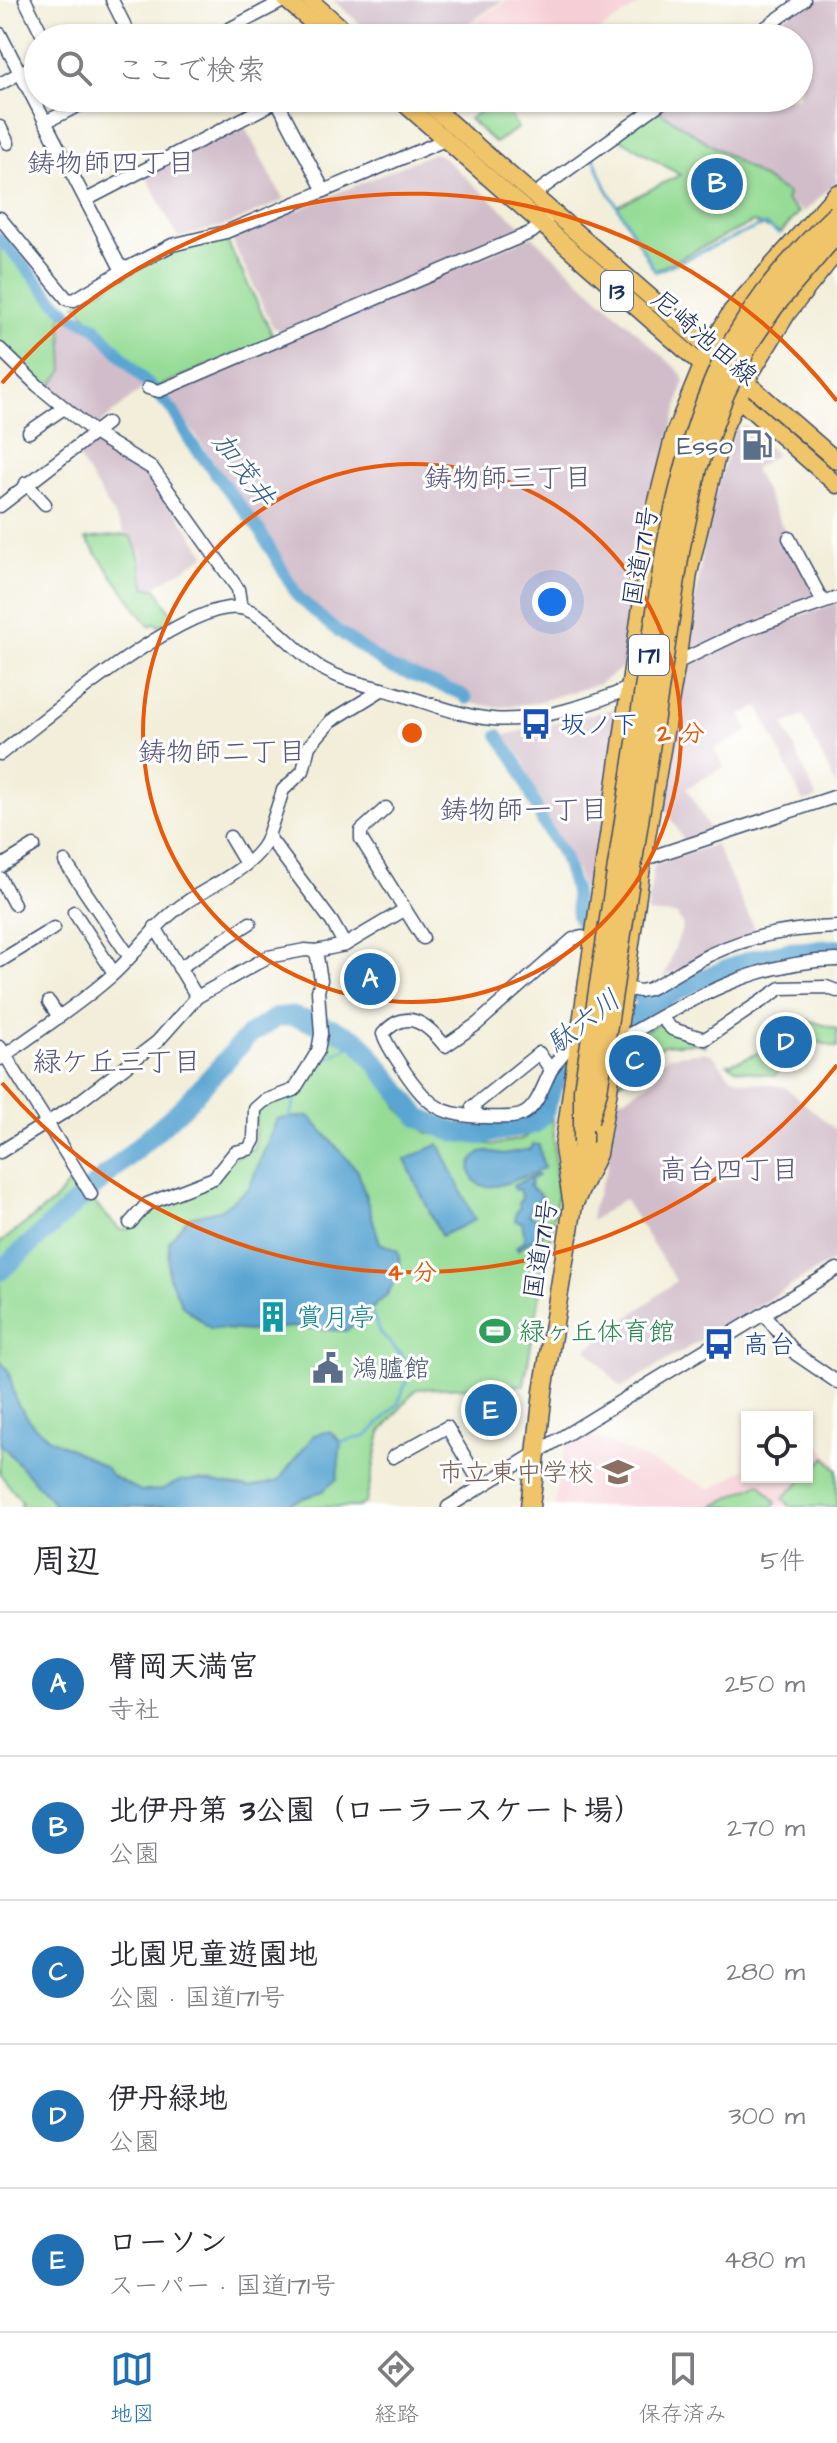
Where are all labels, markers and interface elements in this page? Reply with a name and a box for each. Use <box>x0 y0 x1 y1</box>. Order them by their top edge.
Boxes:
search box <box>24 24 813 112</box>
icon: search <box>52 46 96 90</box>
text: ここで検索 <box>116 50 266 92</box>
district label: 鋳物師四丁目 <box>27 144 195 183</box>
pin: B <box>691 154 743 214</box>
road number: 13 <box>601 271 633 311</box>
street label: 尼崎池田線 <box>643 282 765 394</box>
water label: 加茂井 <box>202 424 284 516</box>
place label: Esso <box>677 428 733 464</box>
fuel station icon: Esso <box>740 428 774 462</box>
district label: 鋳物師三丁目 <box>424 459 592 498</box>
street label: 国道171号 <box>615 503 667 609</box>
your location <box>532 582 572 622</box>
road number: 171 <box>629 635 669 675</box>
bus stop icon: 坂ノ下 <box>519 707 553 741</box>
place label: 坂ノ下 <box>560 707 638 743</box>
text: 2 分 <box>656 717 705 751</box>
centre of rings <box>398 719 426 747</box>
district label: 鋳物師二丁目 <box>138 733 306 772</box>
district label: 鋳物師一丁目 <box>440 791 608 830</box>
pin: A <box>344 949 396 1009</box>
water label: 駄六川 <box>539 981 629 1063</box>
pin: D <box>760 1012 812 1072</box>
pin: C <box>609 1031 661 1091</box>
district label: 緑ケ丘三丁目 <box>33 1043 201 1082</box>
district label: 高台四丁目 <box>659 1151 799 1190</box>
street label: 国道171号 <box>515 1197 567 1302</box>
text: 4 分 <box>387 1256 437 1290</box>
building icon: 賞月亭 <box>256 1300 290 1334</box>
place label: 賞月亭 <box>297 1300 375 1336</box>
sports icon: 緑ヶ丘体育館 <box>478 1314 512 1348</box>
place label: 緑ヶ丘体育館 <box>519 1314 675 1350</box>
bus stop icon: 高台 <box>702 1327 736 1361</box>
place label: 高台 <box>743 1327 795 1363</box>
public building icon: 鴻臚館 <box>311 1351 345 1385</box>
place label: 鴻臚館 <box>352 1351 430 1387</box>
pin: E <box>465 1380 517 1440</box>
map controls <box>741 1411 813 1483</box>
button: locate <box>741 1411 813 1483</box>
place label: 市立東中学校 <box>438 1455 594 1491</box>
school or university icon: 市立東中学校 <box>601 1455 635 1489</box>
text: 周辺 <box>32 1538 100 1586</box>
text: 5件 <box>761 1543 805 1579</box>
text: 臂岡天満宮 <box>108 1646 258 1688</box>
text: A <box>50 1666 66 1702</box>
text: 250 m <box>725 1666 805 1702</box>
text: 寺社 <box>108 1692 160 1728</box>
text: 北伊丹第 3公園（ローラースケート場） <box>108 1790 643 1832</box>
text: B <box>49 1810 67 1846</box>
text: 270 m <box>727 1810 805 1846</box>
text: 公園 <box>108 1836 160 1872</box>
text: 北園児童遊園地 <box>108 1934 318 1976</box>
text: C <box>49 1954 67 1990</box>
text: 280 m <box>726 1954 805 1990</box>
text: 公園 · 国道171号 <box>108 1980 285 2016</box>
text: 伊丹緑地 <box>108 2078 228 2120</box>
text: D <box>50 2098 66 2134</box>
text: 300 m <box>728 2098 805 2134</box>
text: 公園 <box>108 2124 160 2160</box>
text: ローソン <box>108 2222 228 2264</box>
text: E <box>50 2242 66 2278</box>
text: 480 m <box>723 2242 805 2278</box>
text: スーパー · 国道171号 <box>108 2268 336 2304</box>
tab: 地図 <box>110 2347 154 2430</box>
tab: 経路 <box>374 2347 419 2430</box>
tab: 保存済み <box>639 2347 727 2430</box>

